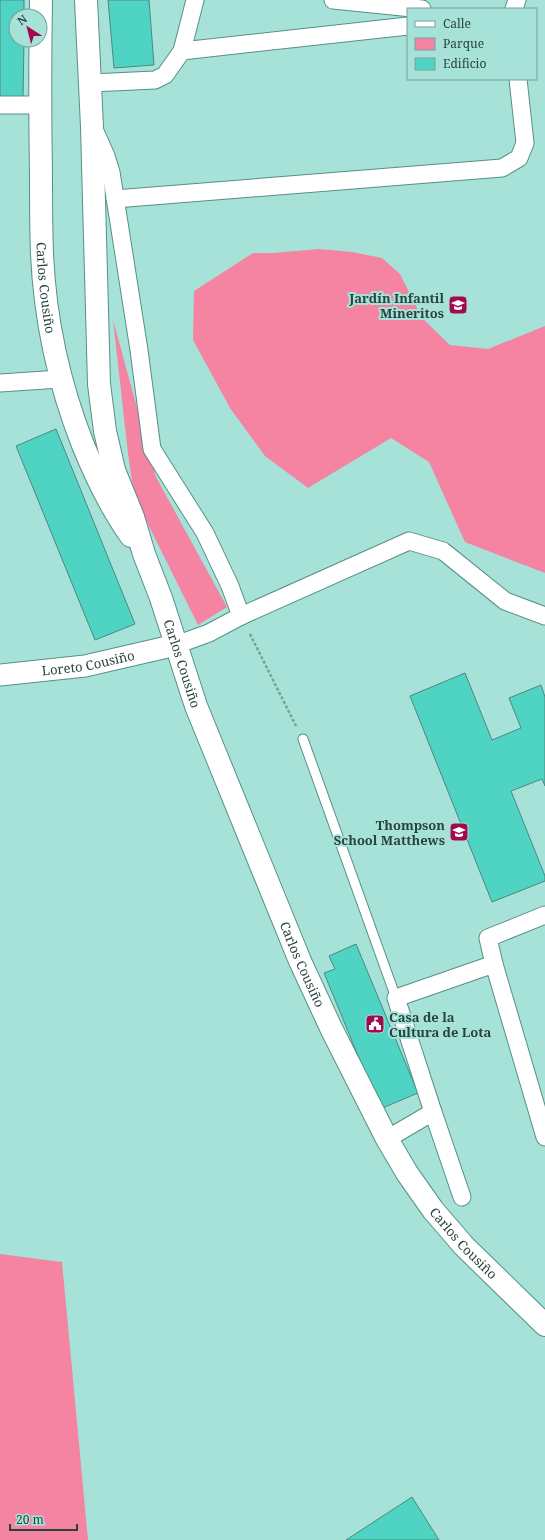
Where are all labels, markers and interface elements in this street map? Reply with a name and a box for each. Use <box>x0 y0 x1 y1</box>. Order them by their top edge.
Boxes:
north arrow <box>8 8 48 48</box>
legend <box>407 8 537 80</box>
text: N <box>14 11 30 28</box>
text: Calle <box>443 15 471 32</box>
text: Parque <box>443 35 484 52</box>
text: Edificio <box>443 55 486 72</box>
street label: Carlos Cousiño <box>33 242 60 335</box>
place label: Jardín Infantil Mineritos <box>348 289 444 322</box>
school or university icon: Jardín Infantil Mineritos <box>447 294 469 316</box>
street label: Carlos Cousiño <box>160 617 205 710</box>
street label: Loreto Cousiño <box>41 646 136 680</box>
place label: Thompson School Matthews <box>334 816 445 849</box>
school or university icon: Thompson School Matthews <box>448 821 470 843</box>
street label: Carlos Cousiño <box>276 919 329 1010</box>
place label: Casa de la Cultura de Lota <box>389 1008 492 1041</box>
public building icon: Casa de la Cultura de Lota <box>364 1013 386 1035</box>
street label: Carlos Cousiño <box>426 1203 502 1283</box>
scale bar <box>10 1506 77 1532</box>
text: 20 m <box>16 1511 44 1528</box>

